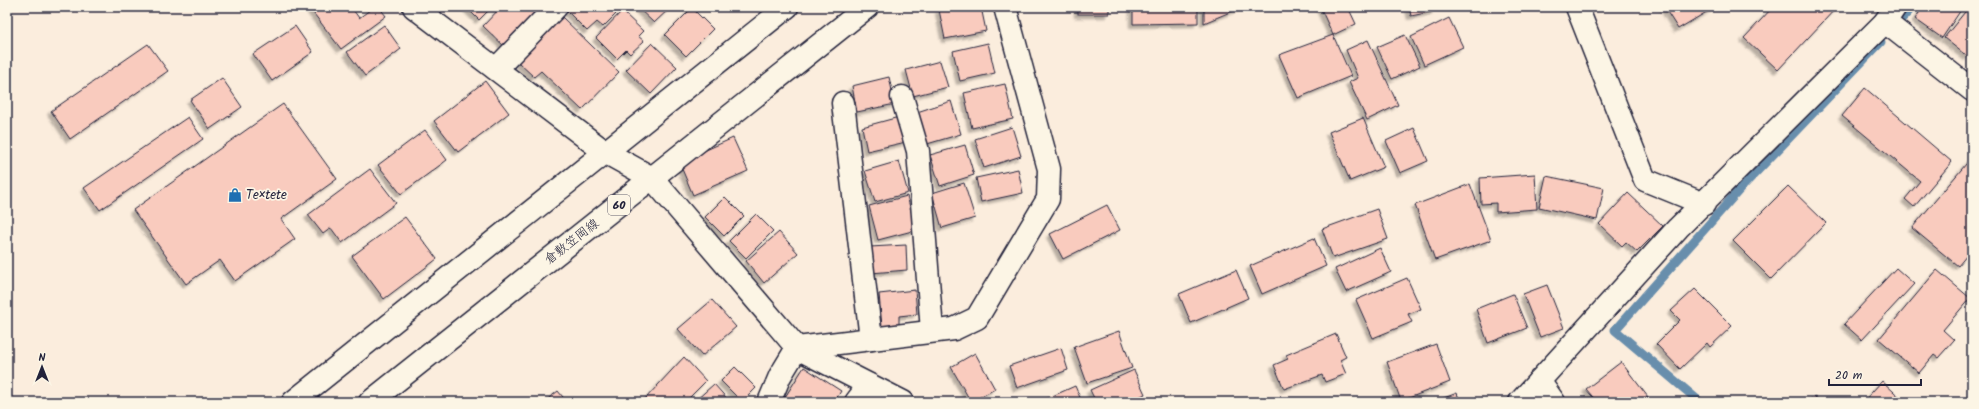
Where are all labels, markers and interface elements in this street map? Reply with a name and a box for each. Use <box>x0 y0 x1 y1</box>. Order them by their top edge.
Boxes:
place label: Te×tete <box>246 185 287 206</box>
shop icon: Te×tete <box>227 187 243 203</box>
road number: 60 <box>608 195 630 215</box>
street label: 倉敷笠岡線 <box>540 213 605 270</box>
north arrow <box>22 347 62 387</box>
text: N <box>39 349 46 367</box>
scale bar <box>1829 361 1921 387</box>
text: 20 m <box>1835 366 1863 385</box>

